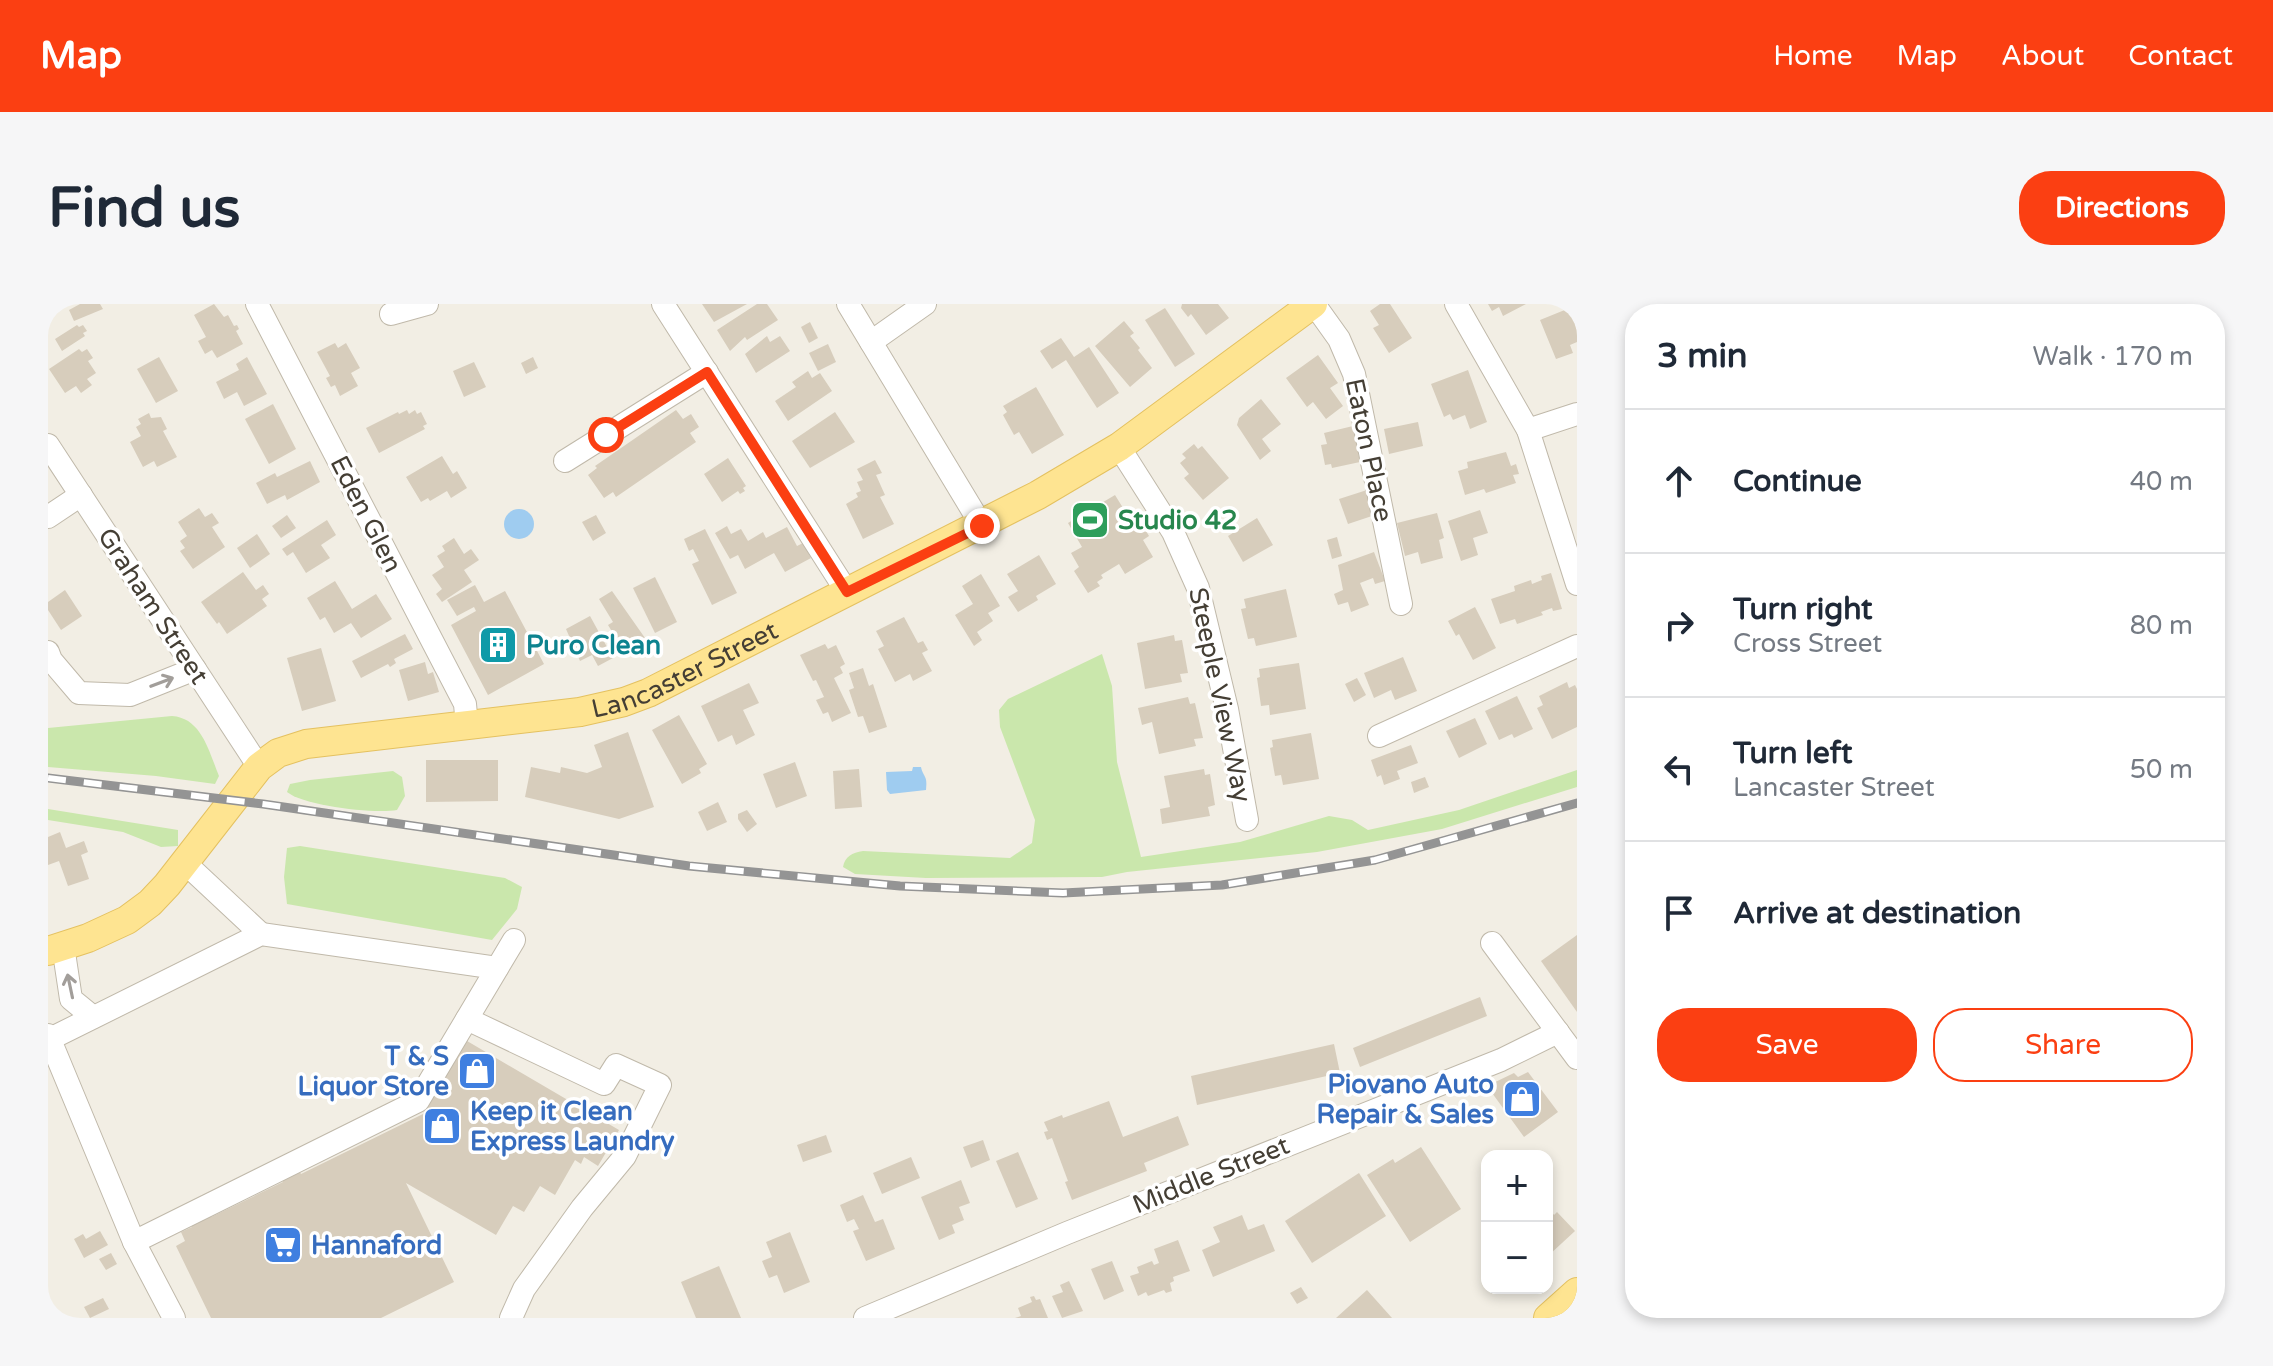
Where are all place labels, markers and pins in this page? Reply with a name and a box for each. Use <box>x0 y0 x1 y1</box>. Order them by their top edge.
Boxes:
sports icon: Studio 42 <box>1069 499 1111 541</box>
place label: Studio 42 <box>1118 505 1237 536</box>
building icon: Puro Clean <box>477 624 519 666</box>
place label: Puro Clean <box>526 630 661 661</box>
place label: T & S Liquor Store <box>297 1041 449 1102</box>
shop icon: T & S Liquor Store <box>456 1050 498 1092</box>
place label: Piovano Auto Repair & Sales <box>1316 1069 1494 1130</box>
shop icon: Piovano Auto Repair & Sales <box>1501 1078 1543 1120</box>
place label: Keep it Clean Express Laundry <box>470 1096 675 1157</box>
shop icon: Keep it Clean Express Laundry <box>421 1105 463 1147</box>
supermarket icon: Hannaford <box>262 1224 304 1266</box>
place label: Hannaford <box>311 1230 442 1261</box>

